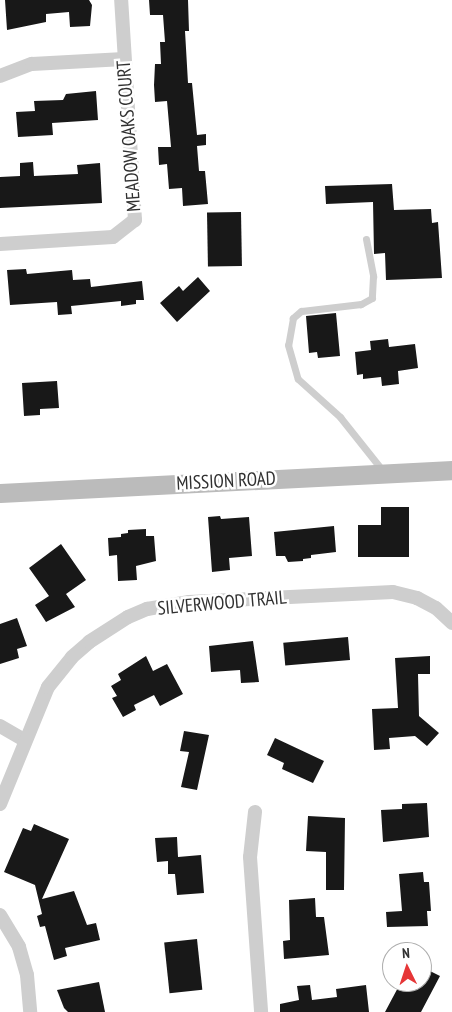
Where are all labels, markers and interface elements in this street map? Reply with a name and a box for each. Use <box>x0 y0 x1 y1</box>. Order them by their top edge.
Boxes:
street label: MEADOW OAKS COURT <box>112 59 146 213</box>
street label: MISSION ROAD <box>176 467 276 495</box>
street label: SILVERWOOD TRAIL <box>156 586 288 620</box>
north arrow <box>382 942 432 992</box>
text: N <box>402 944 410 962</box>

